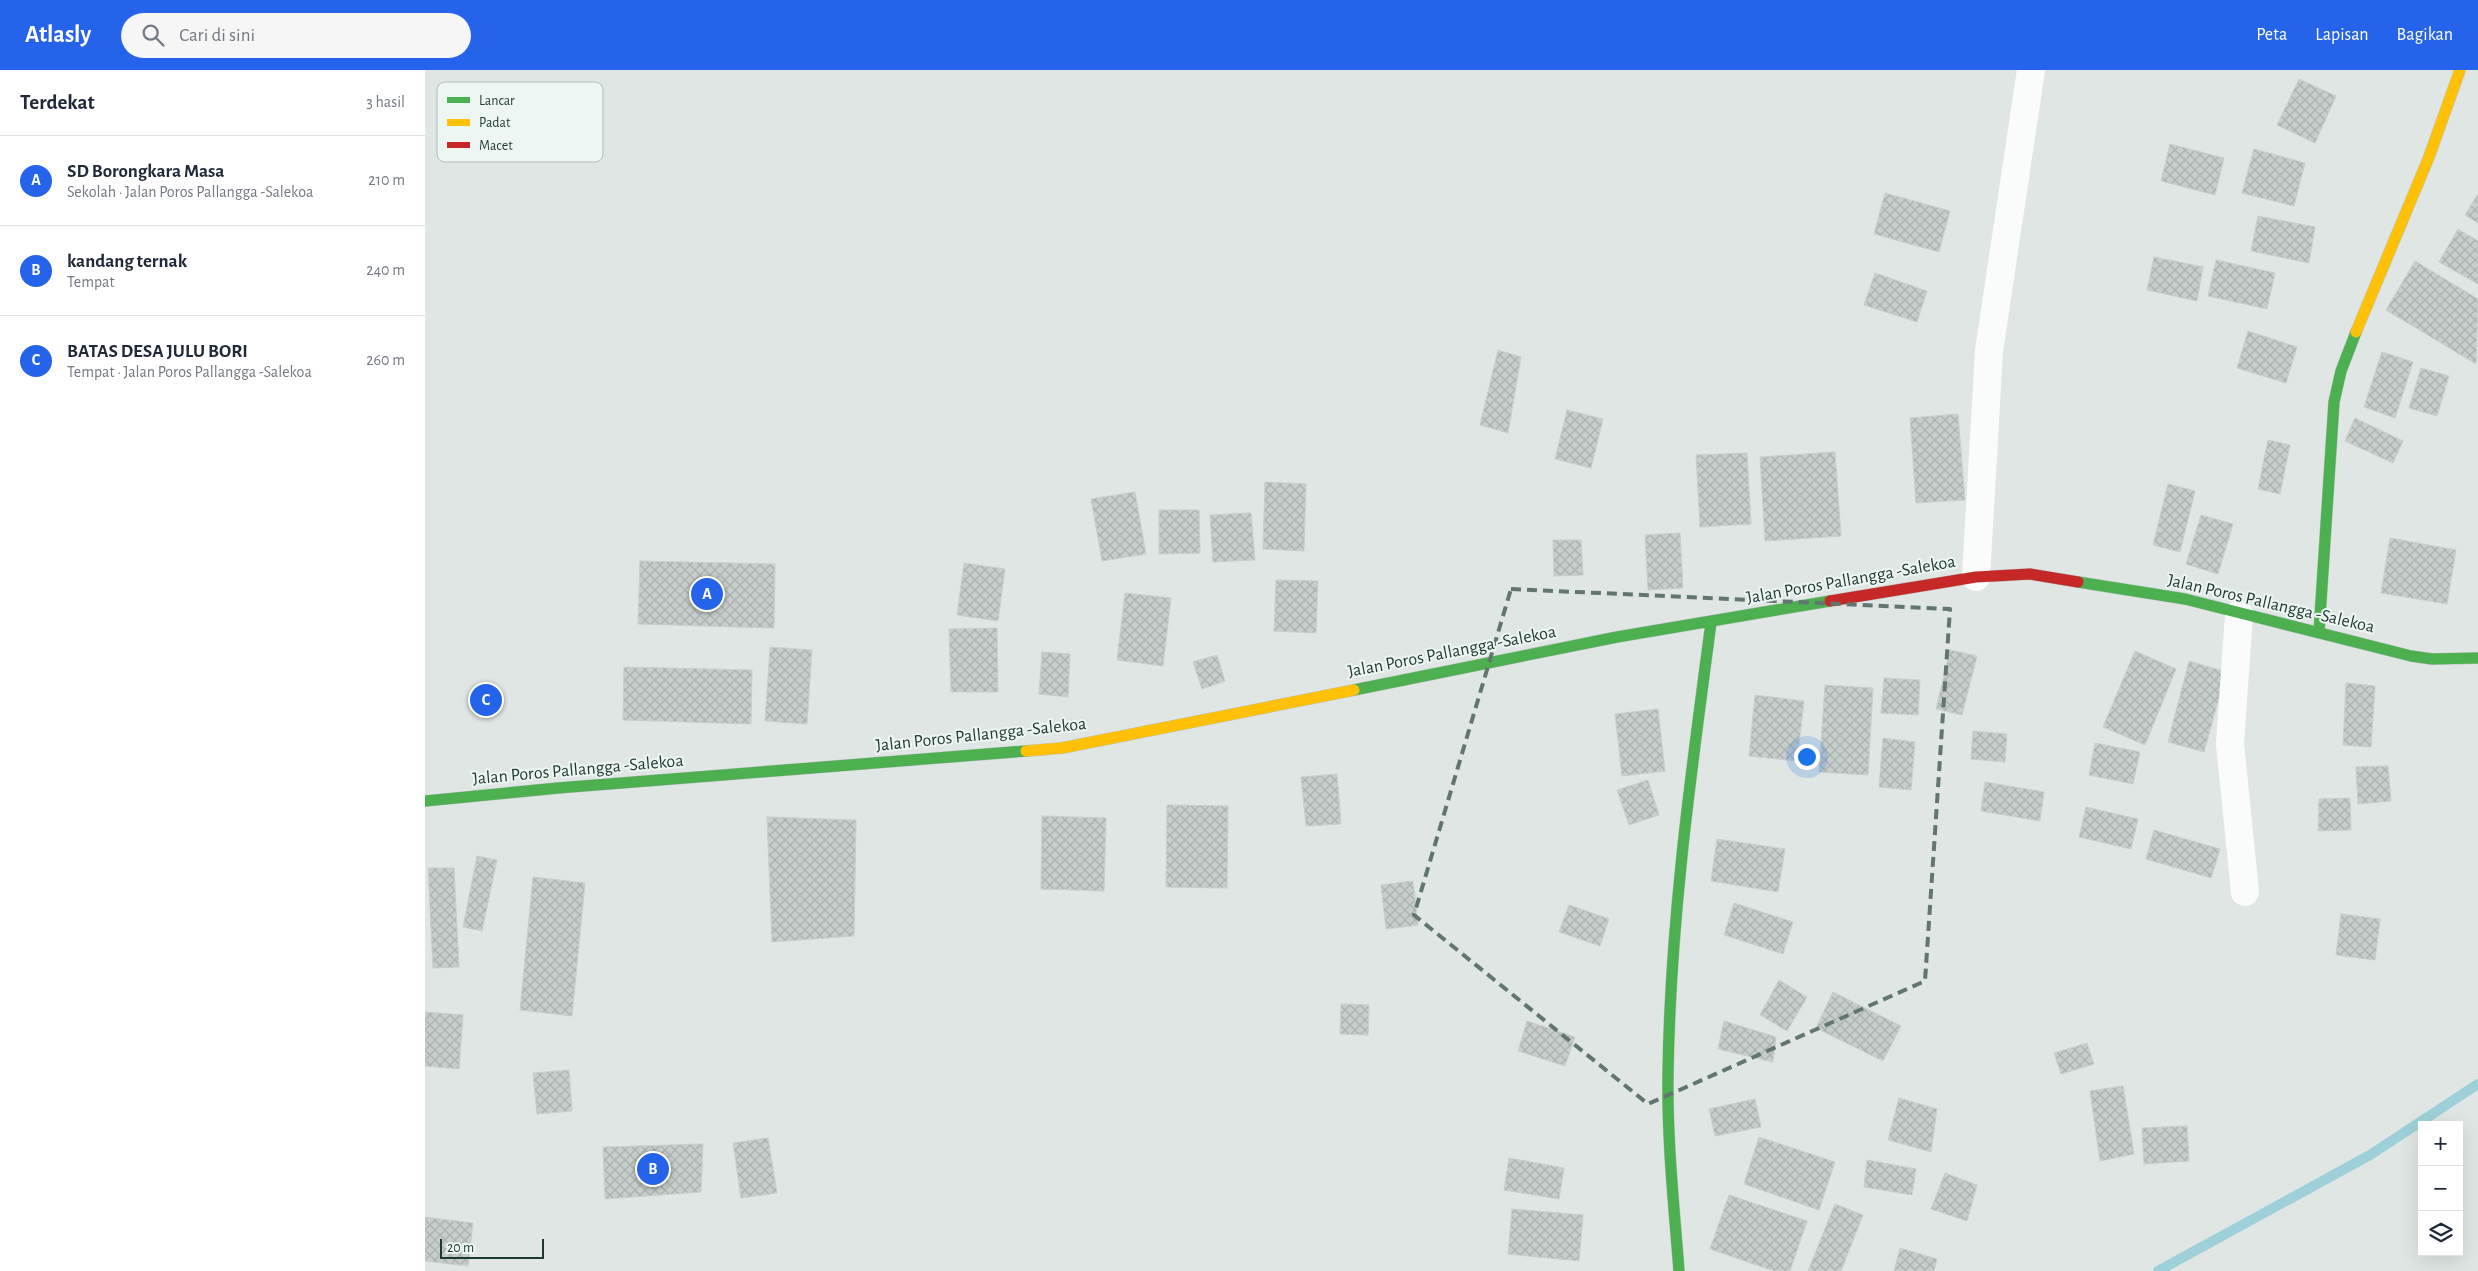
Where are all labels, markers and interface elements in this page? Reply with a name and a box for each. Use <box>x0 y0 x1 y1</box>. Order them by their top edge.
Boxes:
search box <box>121 13 471 58</box>
icon: search <box>139 21 167 49</box>
text: Atlasly <box>25 23 91 47</box>
text: Cari di sini <box>179 26 255 45</box>
text: Peta <box>2256 26 2287 44</box>
text: Lapisan <box>2315 26 2369 44</box>
text: Bagikan <box>2397 26 2453 44</box>
legend <box>437 82 603 162</box>
text: Terdekat <box>20 92 95 113</box>
text: 3 hasil <box>366 94 405 110</box>
text: Lancar <box>479 94 515 108</box>
text: Padat <box>479 116 511 130</box>
text: Macet <box>479 139 513 153</box>
text: SD Borongkara Masa <box>67 162 224 181</box>
text: A <box>31 172 41 188</box>
text: 210 m <box>368 172 405 188</box>
text: Sekolah · Jalan Poros Pallangga -Salekoa <box>67 184 313 200</box>
text: kandang ternak <box>67 252 187 271</box>
text: B <box>31 262 41 278</box>
text: 240 m <box>366 262 405 278</box>
text: Tempat <box>67 274 115 290</box>
text: BATAS DESA JULU BORI <box>67 342 248 361</box>
text: C <box>32 352 40 368</box>
text: 260 m <box>366 352 405 368</box>
text: Tempat · Jalan Poros Pallangga -Salekoa <box>67 364 312 380</box>
street label: Jalan Poros Pallangga -Salekoa <box>1745 553 1957 607</box>
street label: Jalan Poros Pallangga -Salekoa <box>2166 571 2376 637</box>
pin: A <box>691 575 723 613</box>
street label: Jalan Poros Pallangga -Salekoa <box>1346 623 1558 681</box>
pin: C <box>470 681 502 719</box>
street label: Jalan Poros Pallangga -Salekoa <box>875 715 1087 755</box>
your location <box>1794 744 1820 770</box>
street label: Jalan Poros Pallangga -Salekoa <box>472 752 684 788</box>
map controls <box>2418 1121 2463 1256</box>
button: + <box>2418 1121 2463 1166</box>
pin: B <box>637 1150 669 1188</box>
button: − <box>2418 1166 2463 1211</box>
button: layers <box>2418 1211 2463 1256</box>
scale bar <box>440 1236 544 1259</box>
text: 20 m <box>447 1241 474 1255</box>

